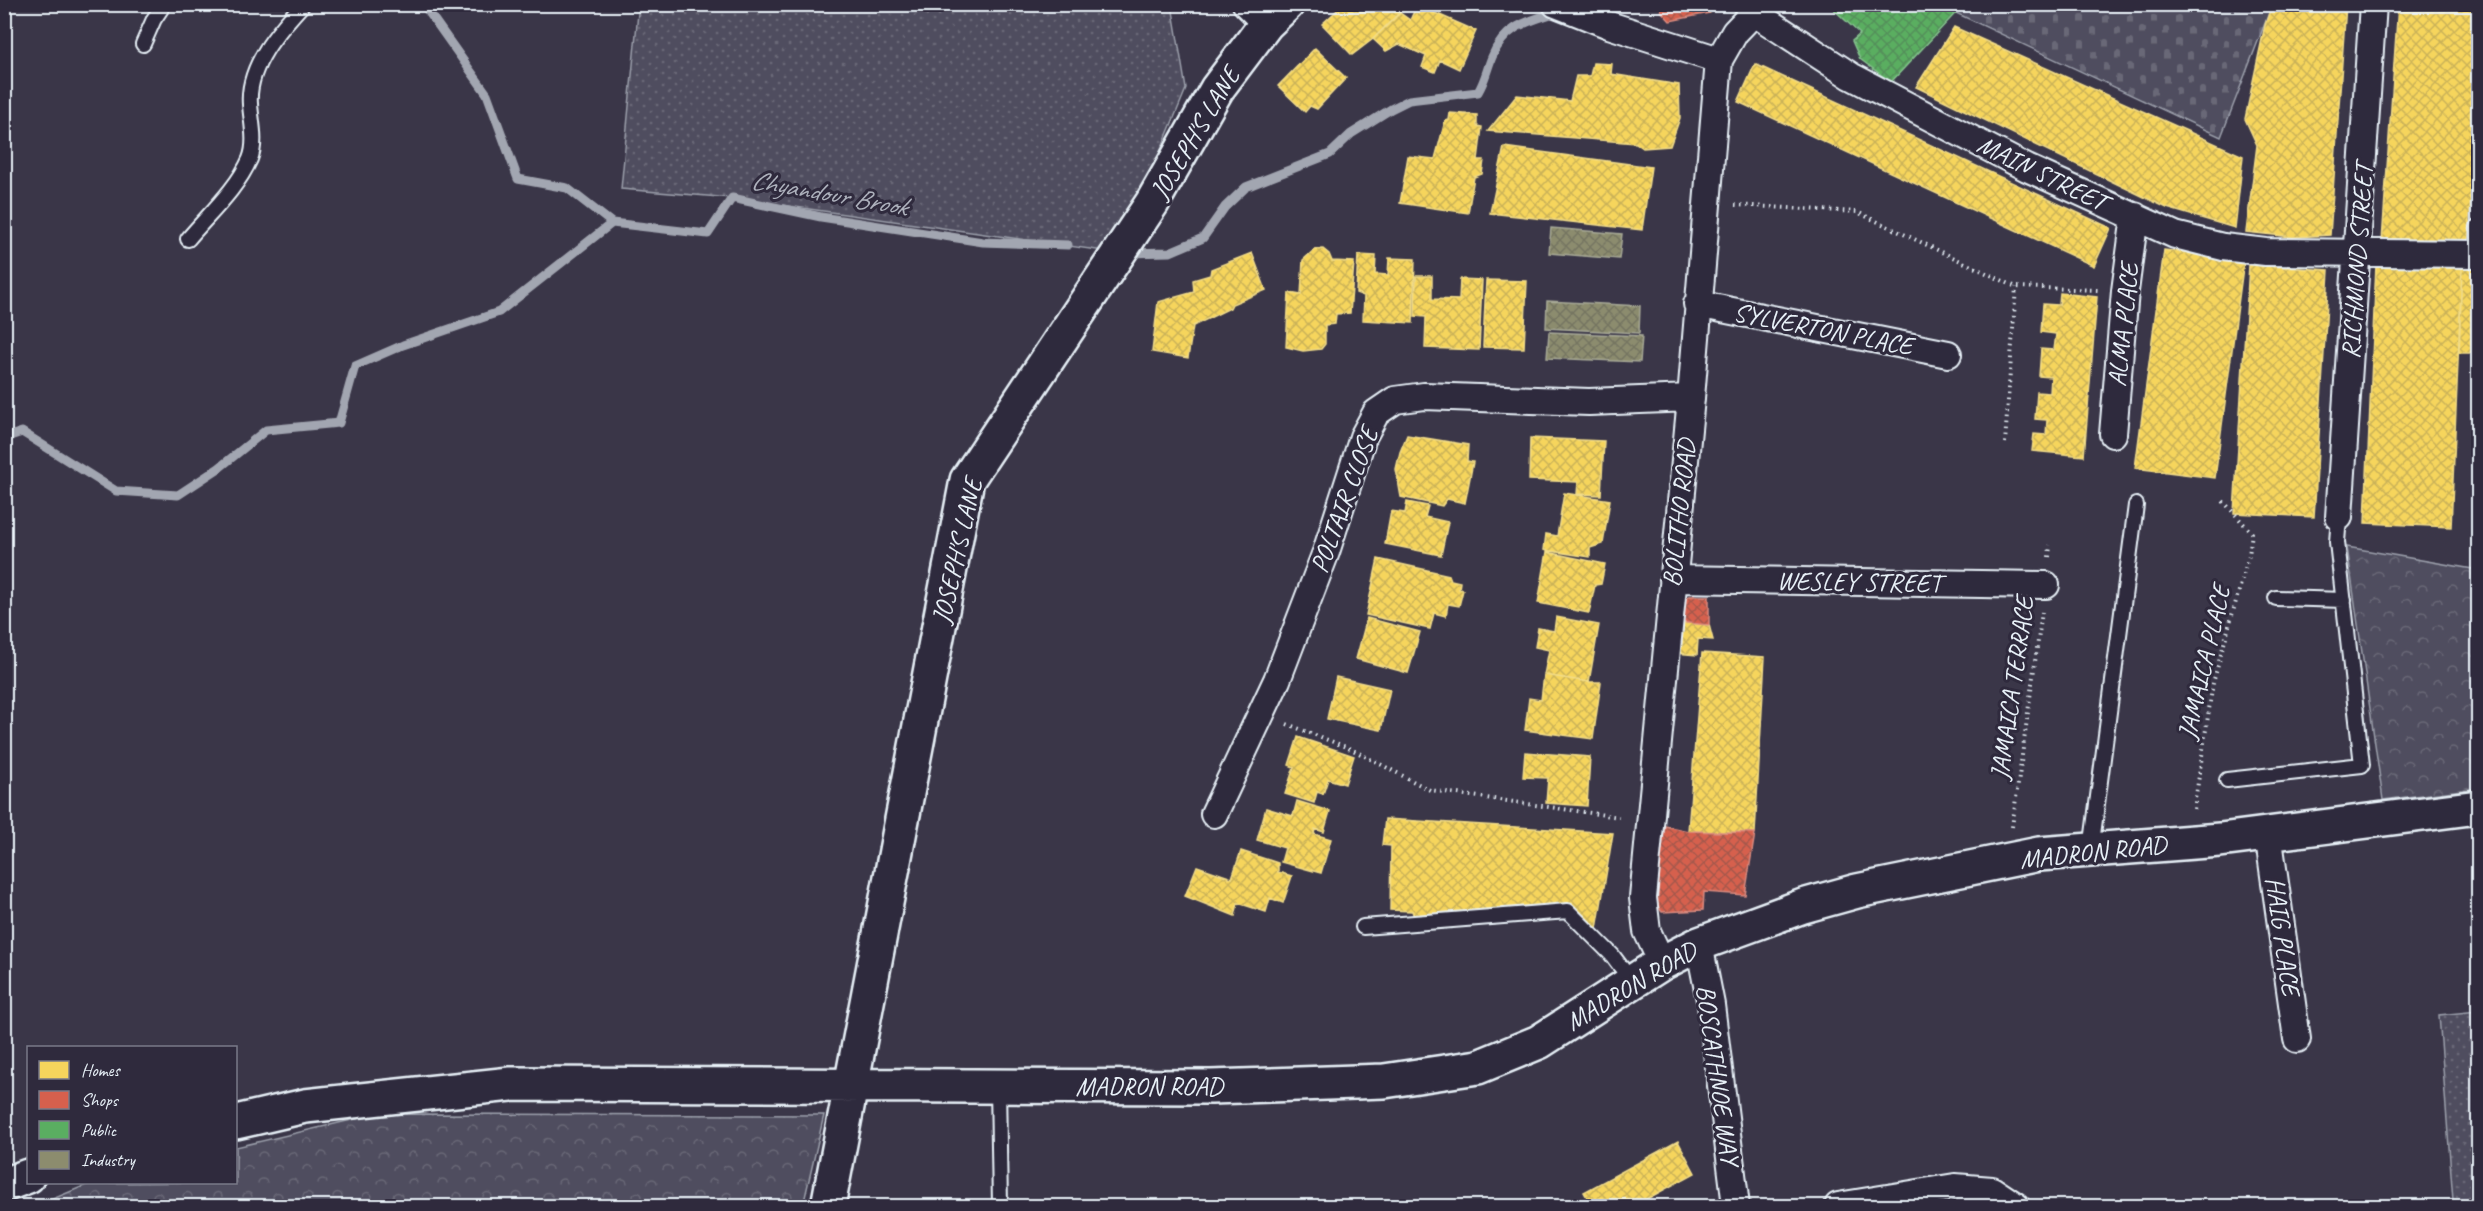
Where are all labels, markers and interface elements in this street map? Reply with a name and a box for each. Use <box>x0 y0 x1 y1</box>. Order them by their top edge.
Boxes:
street label: JOSEPH'S LANE <box>1142 58 1249 206</box>
street label: MAIN STREET <box>1972 128 2118 222</box>
street label: RICHMOND STREET <box>2334 157 2381 360</box>
water label: Chyandour Brook <box>748 163 915 224</box>
street label: ALMA PLACE <box>2100 259 2146 388</box>
street label: SYLVERTON PLACE <box>1731 295 1918 363</box>
street label: POLTAIR CLOSE <box>1302 419 1387 577</box>
street label: BOLITHO ROAD <box>1655 435 1703 588</box>
street label: JOSEPH'S LANE <box>924 472 991 629</box>
street label: WESLEY STREET <box>1777 564 1947 600</box>
street label: JAMAICA PLACE <box>2170 578 2239 744</box>
street label: JAMAICA TERRACE <box>1983 591 2042 784</box>
street label: MADRON ROAD <box>2018 828 2171 876</box>
street label: HAIG PLACE <box>2258 875 2308 1001</box>
street label: MADRON ROAD <box>1559 932 1705 1038</box>
street label: BOSCATHNOE WAY <box>1689 983 1748 1171</box>
legend <box>27 1046 237 1184</box>
text: Homes <box>81 1059 121 1081</box>
street label: MADRON ROAD <box>1075 1070 1226 1103</box>
text: Shops <box>81 1089 120 1111</box>
text: Public <box>81 1119 118 1141</box>
text: Industry <box>81 1149 136 1171</box>

